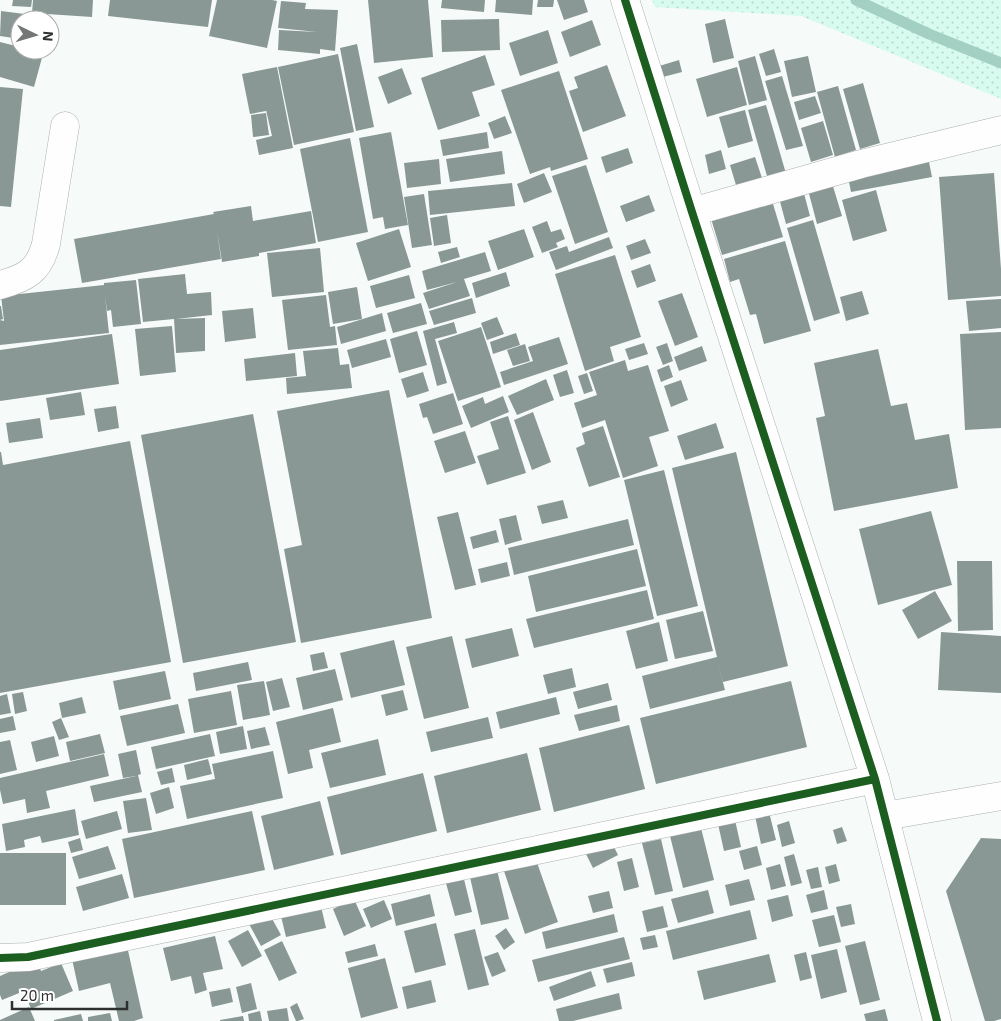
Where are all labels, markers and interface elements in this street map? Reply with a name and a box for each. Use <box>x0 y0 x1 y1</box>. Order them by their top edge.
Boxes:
north arrow <box>10 10 60 60</box>
text: N <box>40 30 57 42</box>
scale bar <box>12 978 128 1010</box>
text: 20 m <box>20 986 54 1004</box>

